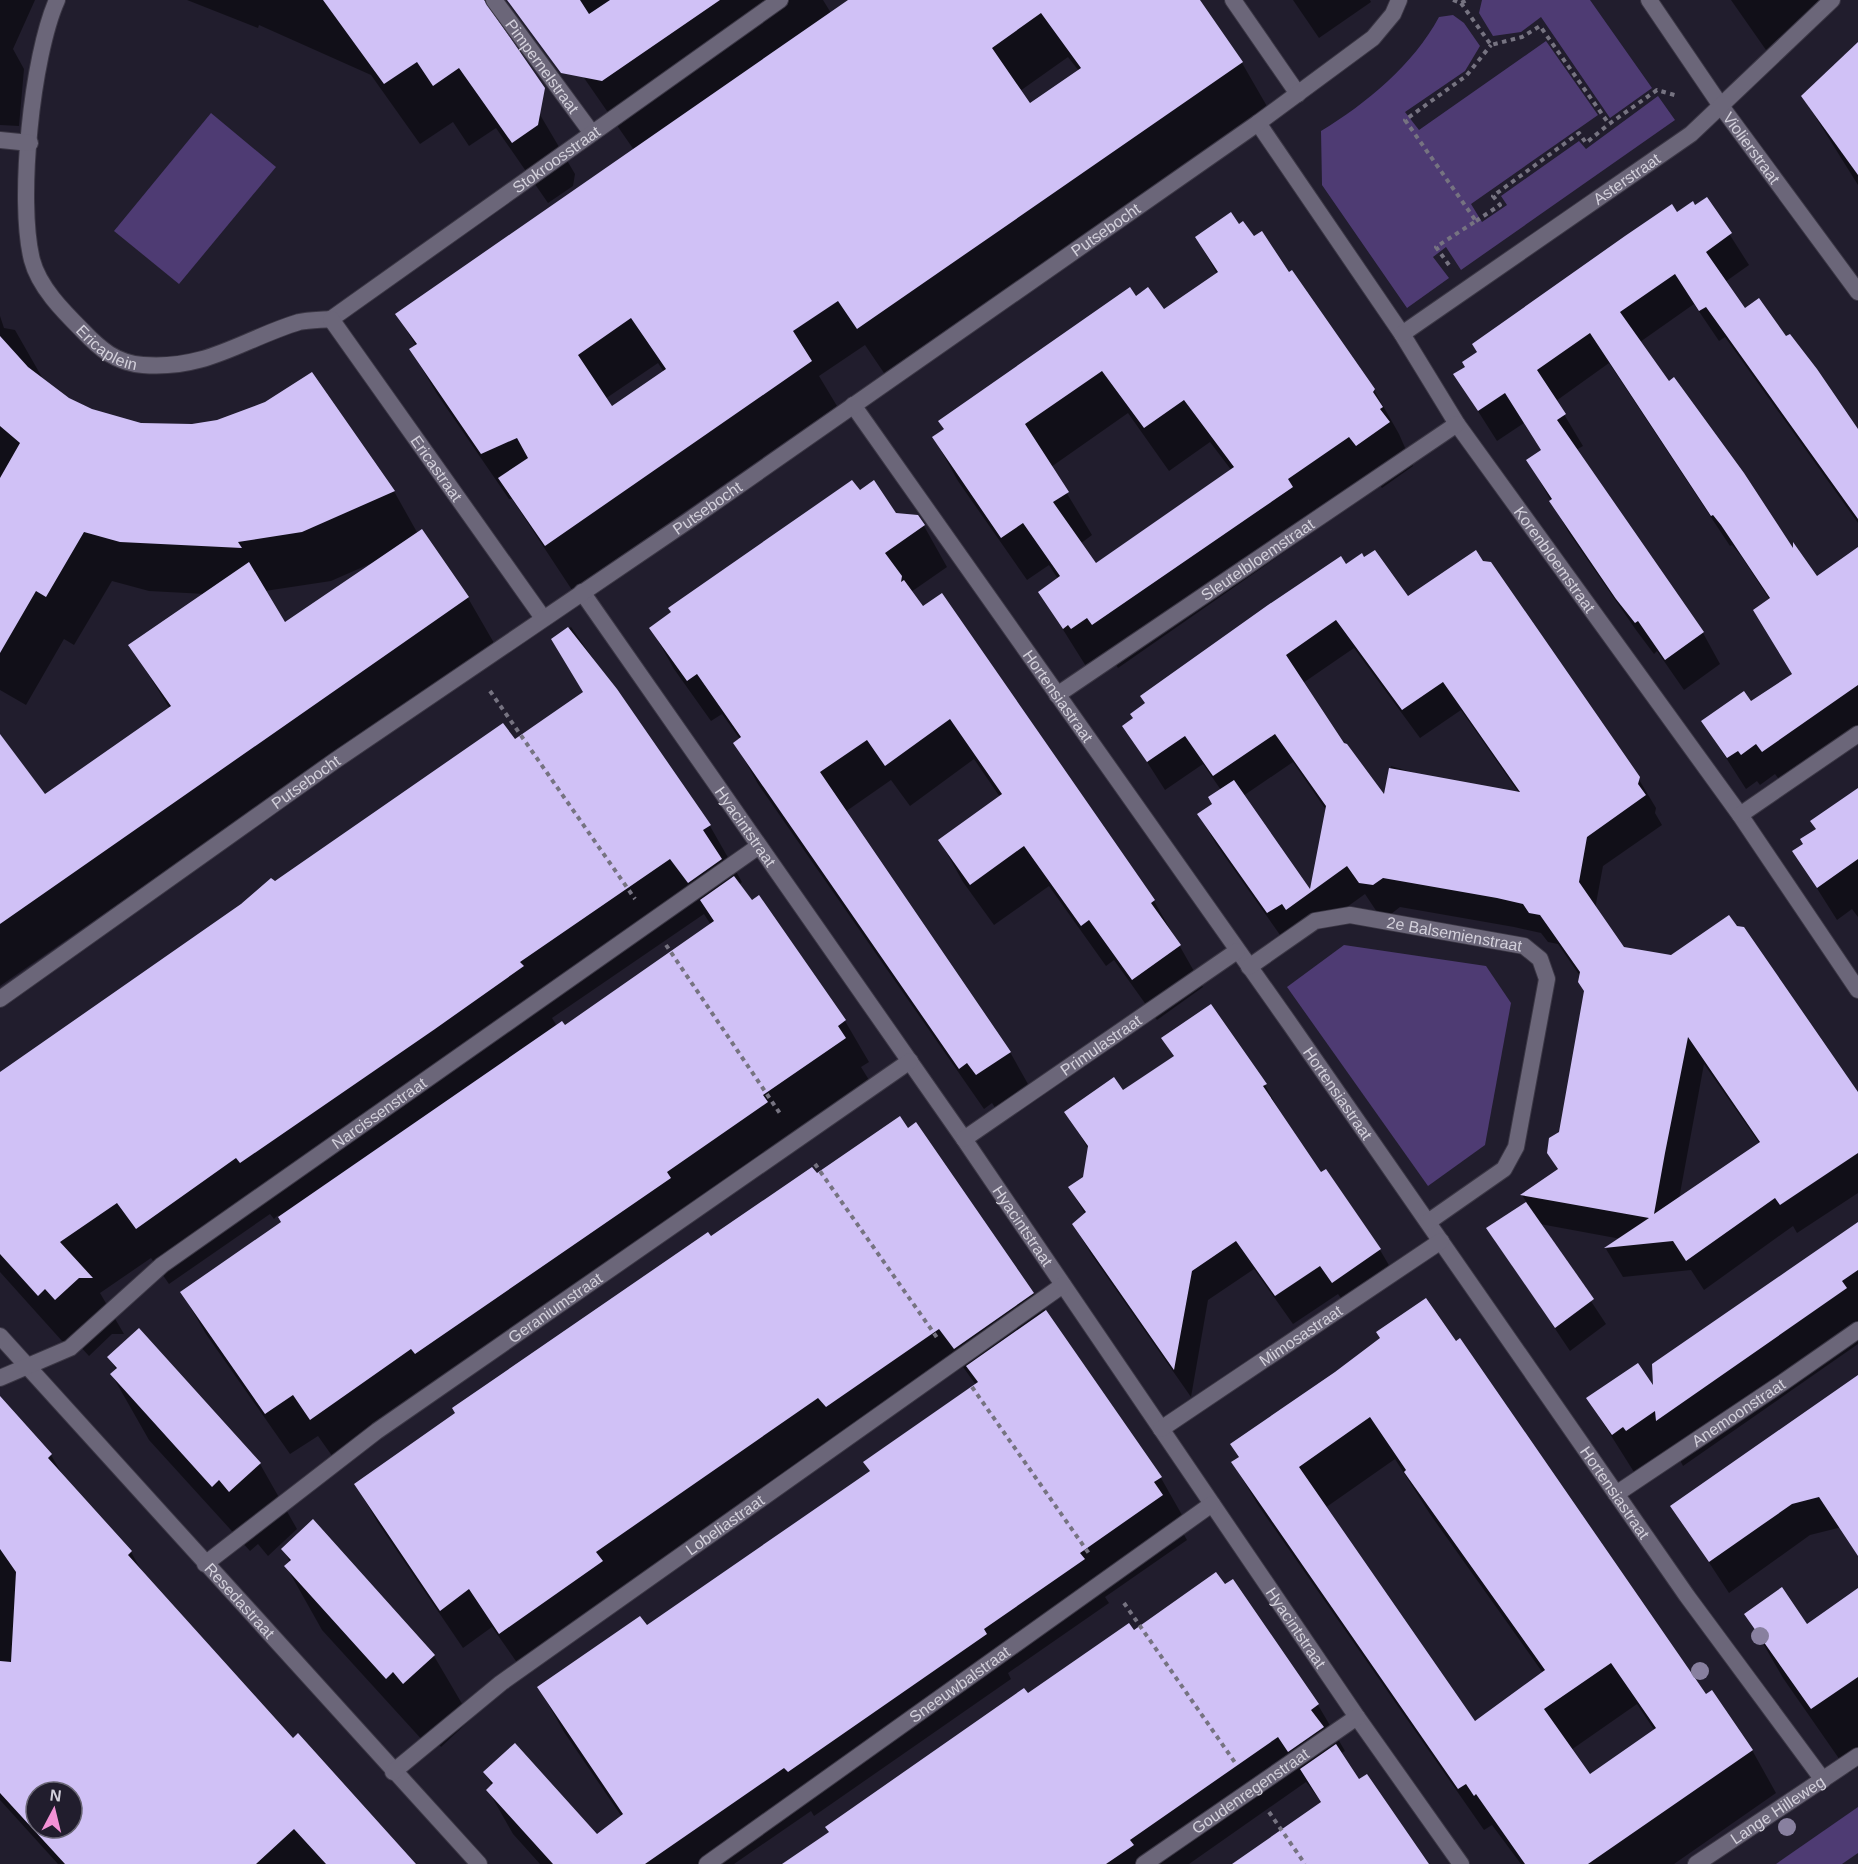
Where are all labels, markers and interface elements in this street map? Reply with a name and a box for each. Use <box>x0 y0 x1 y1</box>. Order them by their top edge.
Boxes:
street label: Pimpernelstraat <box>503 16 583 117</box>
street label: Violierstraat <box>1720 109 1784 187</box>
street label: Stokroosstraat <box>509 122 603 196</box>
street label: Asterstraat <box>1590 149 1664 208</box>
street label: Putsebocht <box>1068 199 1144 259</box>
street label: Ericaplein <box>73 321 139 373</box>
street label: Ericastraat <box>408 432 466 505</box>
street label: Putsebocht <box>669 478 745 538</box>
street label: Korenbloemstraat <box>1511 503 1599 616</box>
street label: Sleutelbloemstraat <box>1198 515 1317 603</box>
street label: Hortensiastraat <box>1020 647 1097 746</box>
street label: Putsebocht <box>268 751 343 812</box>
street label: Hyacintstraat <box>712 783 780 870</box>
street label: 2e Balsemienstraat <box>1385 913 1524 954</box>
street label: Primulastraat <box>1057 1011 1145 1079</box>
street label: Hortensiastraat <box>1300 1044 1376 1143</box>
street label: Narcissenstraat <box>328 1074 430 1152</box>
street label: Hyacintstraat <box>990 1182 1057 1270</box>
street label: Geraniumstraat <box>505 1269 606 1346</box>
street label: Mimosastraat <box>1256 1301 1346 1369</box>
street label: Anemoonstraat <box>1688 1375 1789 1450</box>
street label: Hortensiastraat <box>1577 1443 1653 1542</box>
street label: Lobeliastraat <box>682 1491 767 1558</box>
street label: Resedastraat <box>202 1559 279 1642</box>
street label: Hyacintstraat <box>1263 1584 1330 1671</box>
street label: Sneeuwbalstraat <box>906 1642 1013 1726</box>
street label: Goudenregenstraat <box>1189 1744 1312 1837</box>
street label: Lange Hilleweg <box>1727 1772 1828 1847</box>
north arrow <box>24 1780 84 1840</box>
text: N <box>49 1786 63 1805</box>

